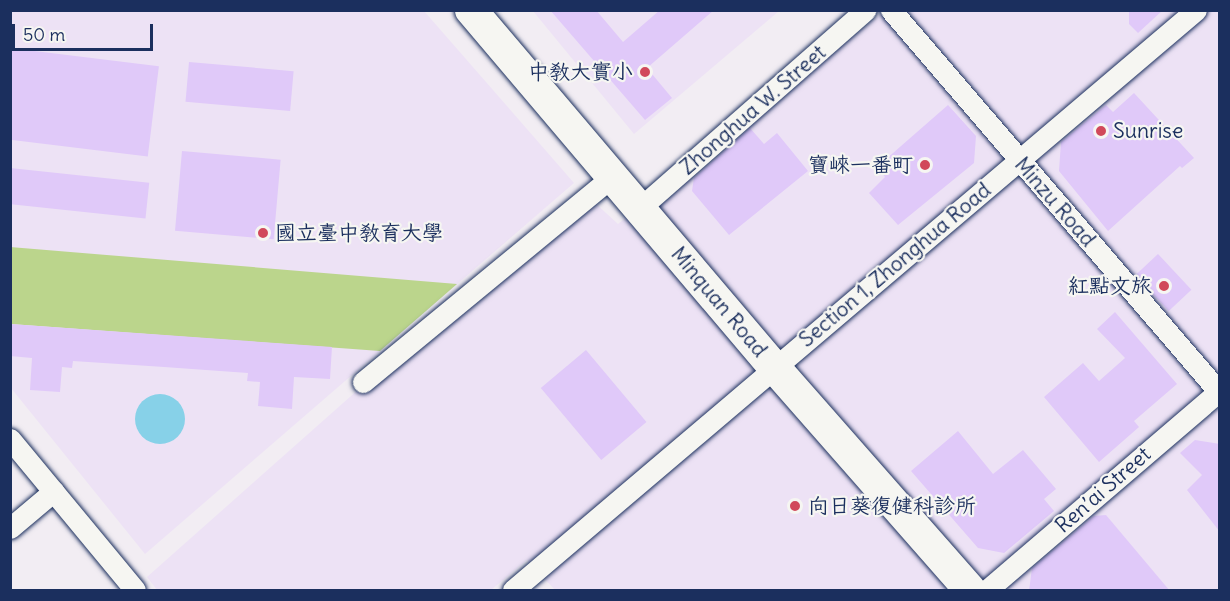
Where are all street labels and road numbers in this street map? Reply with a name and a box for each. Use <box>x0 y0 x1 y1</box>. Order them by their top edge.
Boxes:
street label: Zhonghua W. Street <box>675 40 831 180</box>
street label: Minzu Road <box>1009 152 1101 252</box>
street label: Section 1, Zhonghua Road <box>794 177 996 353</box>
street label: Minquan Road <box>666 242 772 362</box>
street label: Ren’ai Street <box>1050 442 1156 538</box>

